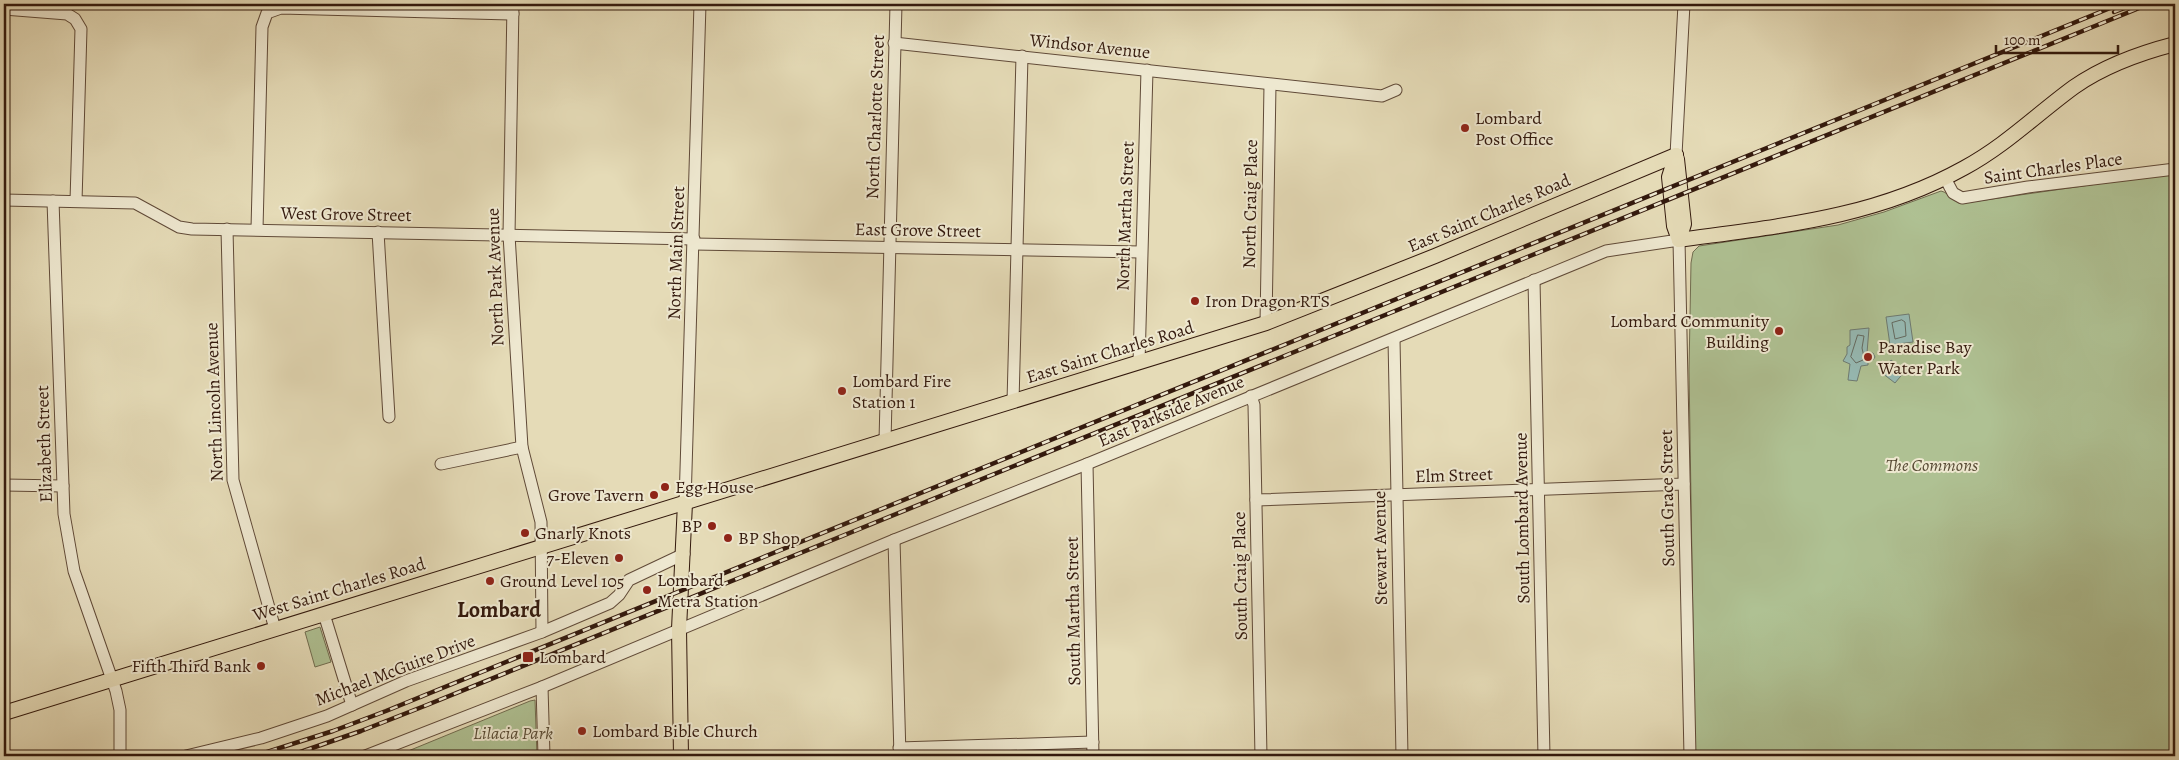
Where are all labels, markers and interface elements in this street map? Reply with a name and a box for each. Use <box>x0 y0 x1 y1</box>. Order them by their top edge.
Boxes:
scale bar <box>1996 22 2119 54</box>
street label: Windsor Avenue <box>1028 28 1151 64</box>
text: 100 m <box>2004 30 2041 50</box>
street label: North Charlotte Street <box>860 34 890 200</box>
place label: Lombard Post Office <box>1475 106 1554 151</box>
marker: Lombard Post Office <box>1459 122 1471 134</box>
street label: North Craig Place <box>1237 139 1263 269</box>
street label: North Martha Street <box>1110 141 1140 291</box>
street label: Saint Charles Place <box>1982 146 2124 190</box>
street label: East Saint Charles Road <box>1404 168 1574 258</box>
street label: North Main Street <box>662 186 690 320</box>
street label: West Grove Street <box>279 201 412 227</box>
street label: North Park Avenue <box>481 207 509 347</box>
street label: East Grove Street <box>855 217 981 243</box>
place label: Iron Dragon RTS <box>1205 289 1330 313</box>
marker: Iron Dragon RTS <box>1189 295 1201 307</box>
place label: Lombard Community Building <box>1610 309 1770 354</box>
street label: East Saint Charles Road <box>1023 315 1197 389</box>
street label: North Lincoln Avenue <box>199 322 229 482</box>
marker: Lombard Community Building <box>1773 325 1785 337</box>
place label: Paradise Bay Water Park <box>1877 335 1972 380</box>
marker: Paradise Bay Water Park <box>1862 351 1874 363</box>
place label: Lombard Fire Station 1 <box>852 369 951 414</box>
street label: East Parkside Avenue <box>1094 369 1248 453</box>
street label: Elizabeth Street <box>30 385 58 503</box>
marker: Lombard Fire Station 1 <box>836 385 848 397</box>
street label: South Grace Street <box>1654 429 1680 567</box>
street label: South Lombard Avenue <box>1509 432 1535 604</box>
park label: The Commons <box>1886 453 1978 477</box>
street label: Elm Street <box>1415 462 1493 488</box>
place label: Egg House <box>675 475 754 499</box>
marker: Egg House <box>659 481 671 493</box>
place label: Grove Tavern <box>548 483 644 507</box>
marker: Grove Tavern <box>648 489 660 501</box>
street label: Stewart Avenue <box>1367 491 1393 605</box>
street label: South Craig Place <box>1227 511 1253 641</box>
place label: BP <box>681 514 702 538</box>
marker: BP <box>706 520 718 532</box>
place label: Gnarly Knots <box>535 521 631 545</box>
place label: BP Shop <box>738 526 800 550</box>
marker: Gnarly Knots <box>519 527 531 539</box>
marker: BP Shop <box>722 532 734 544</box>
street label: South Martha Street <box>1060 536 1086 686</box>
place label: 7-Eleven <box>546 546 609 570</box>
street label: West Saint Charles Road <box>249 551 428 627</box>
marker: 7-Eleven <box>613 552 625 564</box>
place label: Lombard Metra Station <box>657 568 758 613</box>
place label: Ground Level 105 <box>500 569 625 593</box>
marker: Ground Level 105 <box>484 575 496 587</box>
marker: Lombard Metra Station <box>641 584 653 596</box>
district label: Lombard <box>457 595 541 625</box>
street label: Michael McGuire Drive <box>312 628 478 712</box>
place label: Lombard <box>539 645 606 669</box>
marker: Lombard <box>521 650 535 664</box>
place label: Fifth Third Bank <box>131 654 251 678</box>
marker: Fifth Third Bank <box>255 660 267 672</box>
place label: Lombard Bible Church <box>592 719 758 743</box>
park label: Lilacia Park <box>473 721 553 745</box>
marker: Lombard Bible Church <box>576 725 588 737</box>

